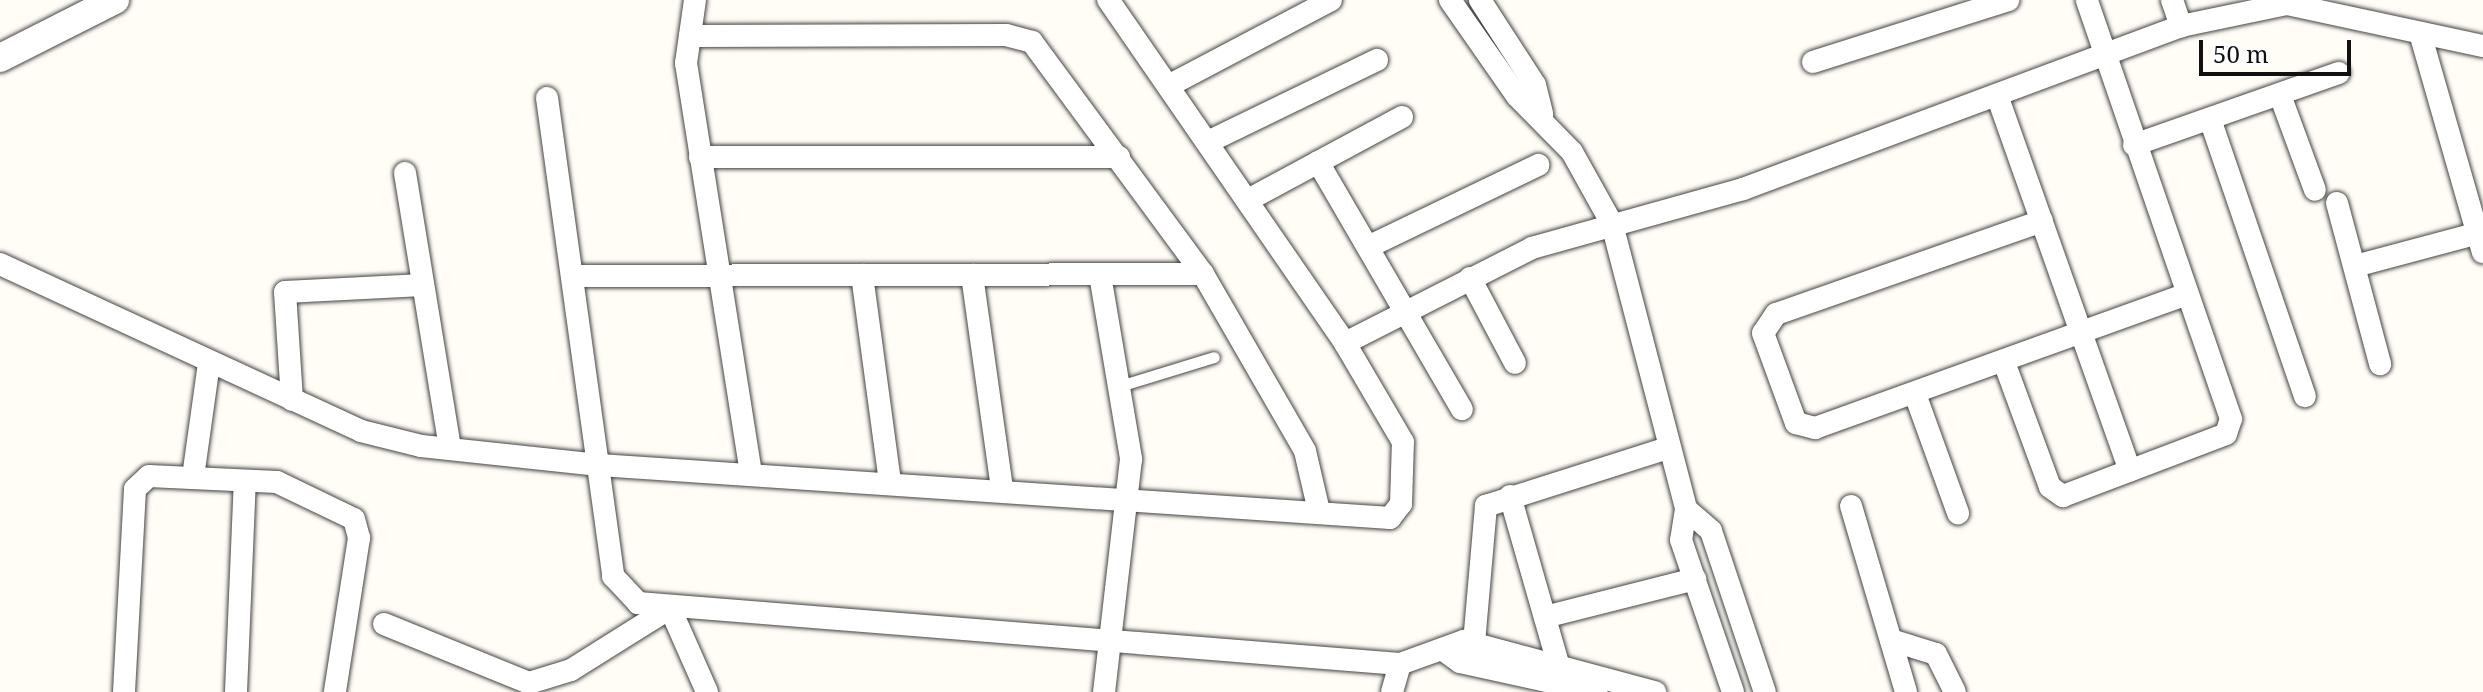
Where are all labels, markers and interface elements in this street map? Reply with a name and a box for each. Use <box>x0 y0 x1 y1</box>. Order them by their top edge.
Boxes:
scale bar <box>2203 24 2355 74</box>
text: 50 m <box>2213 37 2269 70</box>

